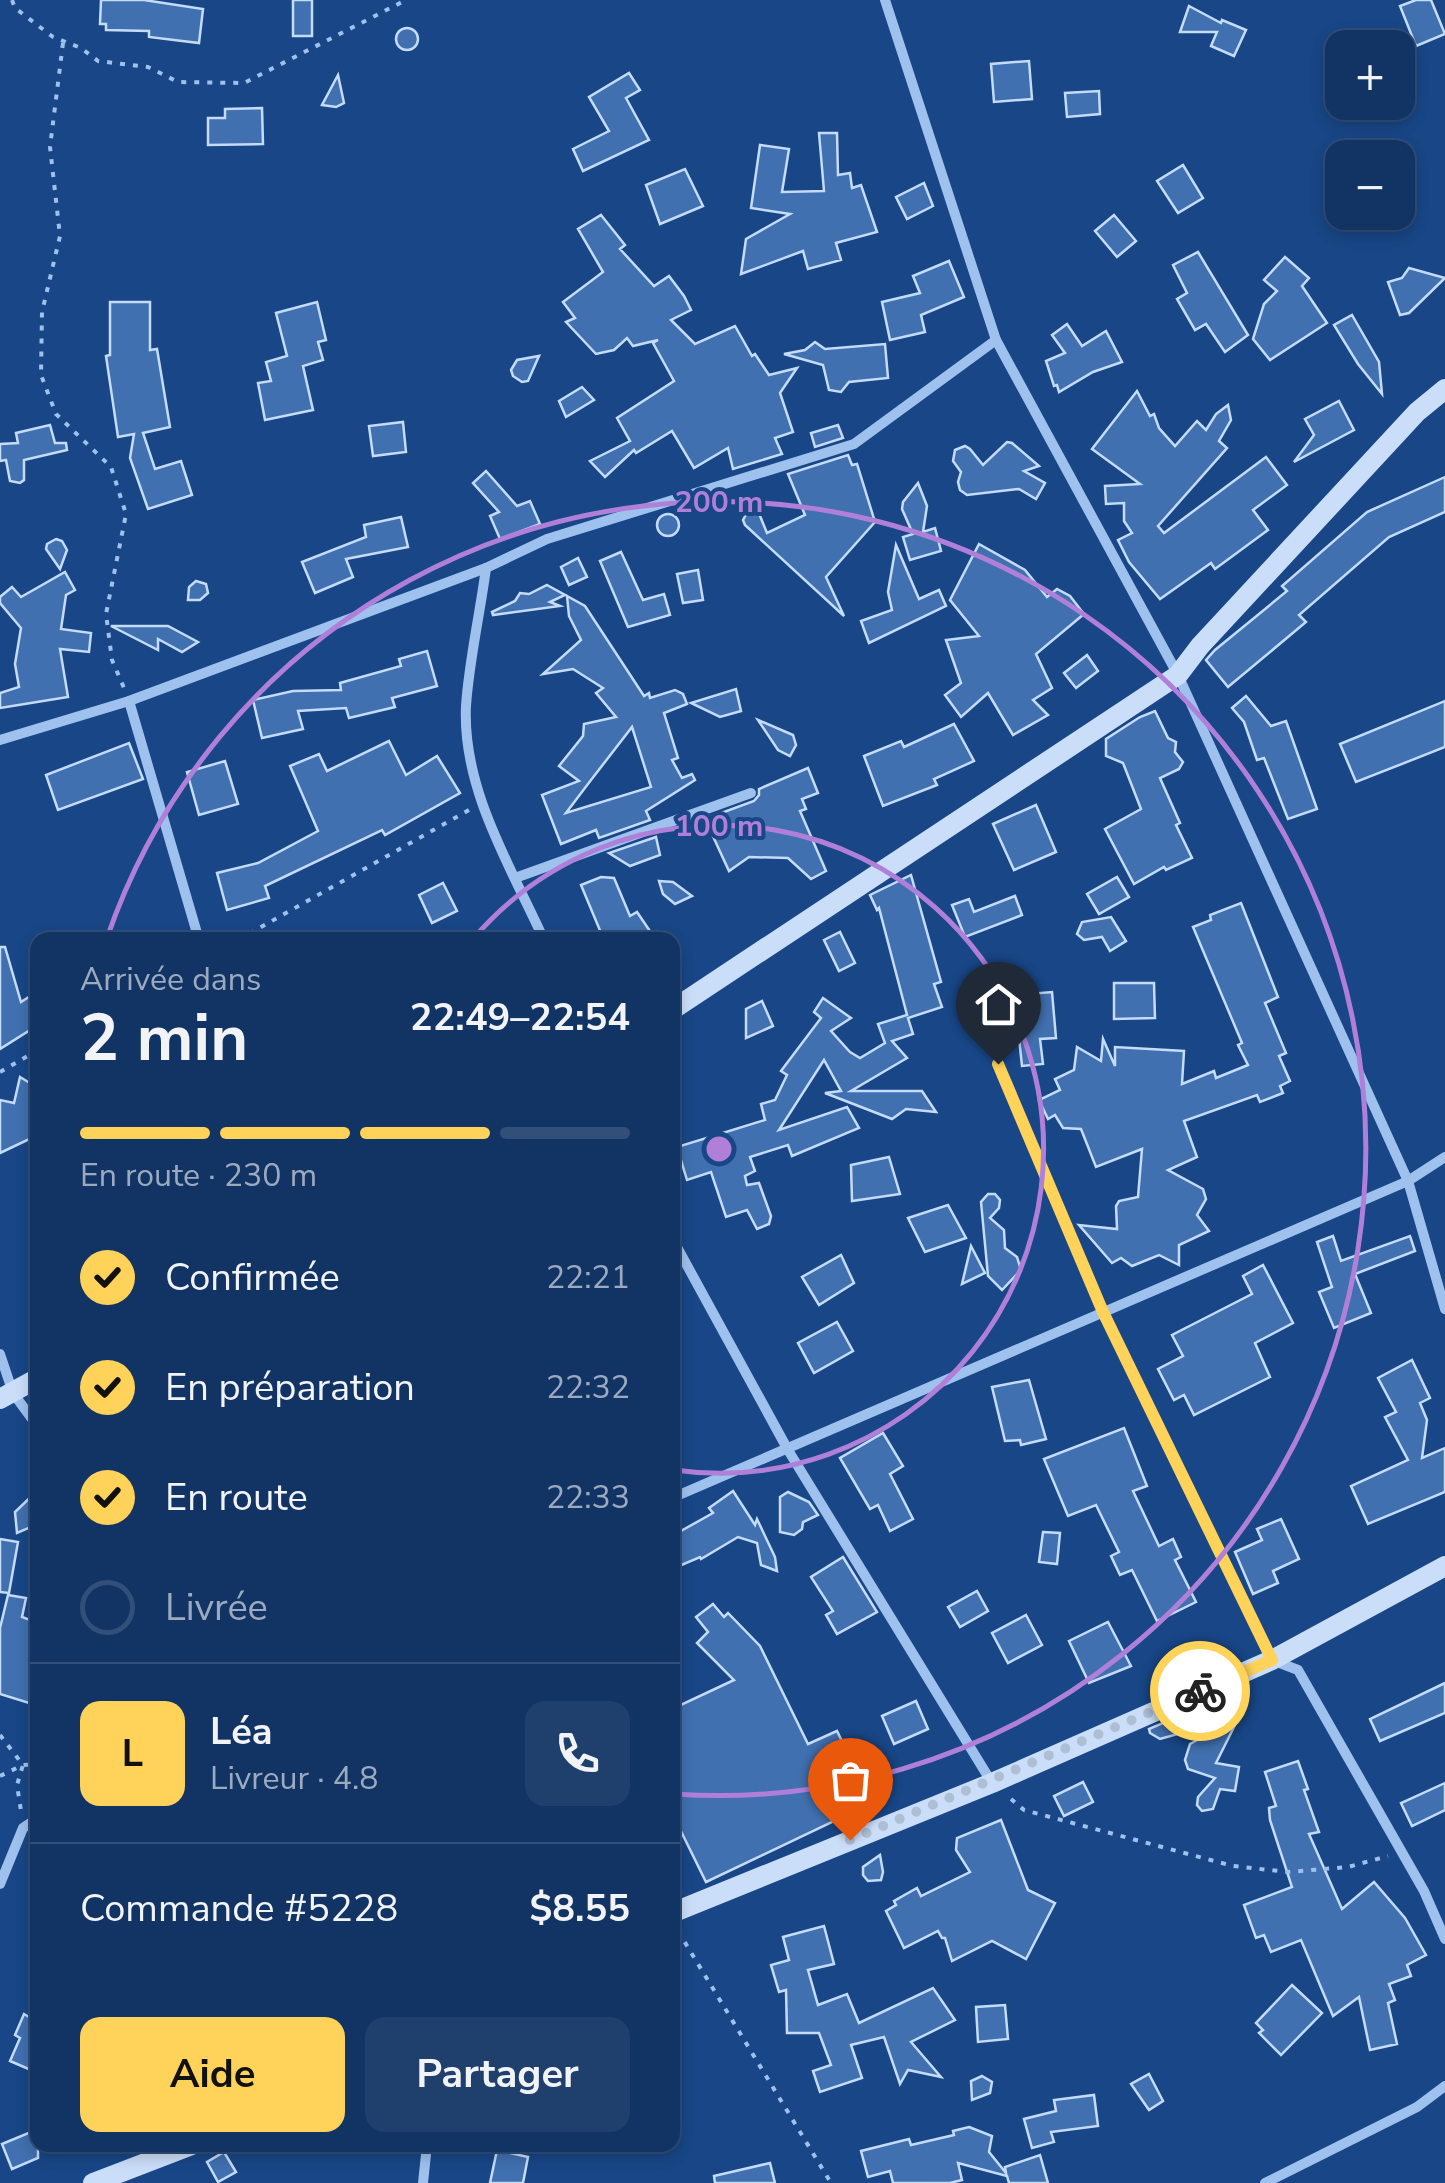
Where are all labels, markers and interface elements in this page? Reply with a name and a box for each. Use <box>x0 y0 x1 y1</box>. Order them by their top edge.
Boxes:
map controls <box>1325 30 1415 230</box>
button: + <box>1325 30 1415 120</box>
button: − <box>1325 140 1415 230</box>
text: 200 m <box>675 482 763 523</box>
text: 100 m <box>675 806 763 847</box>
text: Arrivée dans <box>80 958 261 1001</box>
pin <box>956 962 1041 1065</box>
icon: home <box>971 977 1026 1032</box>
text: 22:49–22:54 <box>410 992 630 1043</box>
text: 2 min <box>80 994 248 1083</box>
centre of rings <box>701 1131 737 1167</box>
text: En route · 230 m <box>80 1154 317 1197</box>
icon: check <box>80 1250 135 1305</box>
text: Confirmée <box>165 1252 340 1303</box>
text: 22:21 <box>546 1256 630 1299</box>
icon: check <box>80 1360 135 1415</box>
text: En préparation <box>165 1362 415 1413</box>
text: 22:32 <box>546 1366 630 1409</box>
icon: check <box>80 1470 135 1525</box>
text: En route <box>165 1472 308 1523</box>
text: 22:33 <box>546 1476 630 1519</box>
text: Livrée <box>165 1582 268 1633</box>
courier <box>1150 1641 1250 1741</box>
icon: bike <box>1173 1664 1228 1719</box>
button: phone <box>525 1701 630 1806</box>
text: Léa <box>210 1706 273 1757</box>
text: L <box>122 1728 143 1779</box>
pin <box>808 1738 893 1841</box>
icon: bag <box>823 1753 878 1808</box>
text: Livreur · 4.8 <box>210 1757 378 1800</box>
text: Commande #5228 <box>80 1883 398 1934</box>
text: $8.55 <box>529 1883 630 1934</box>
button: Aide <box>80 2017 345 2132</box>
button: Partager <box>365 2017 630 2132</box>

